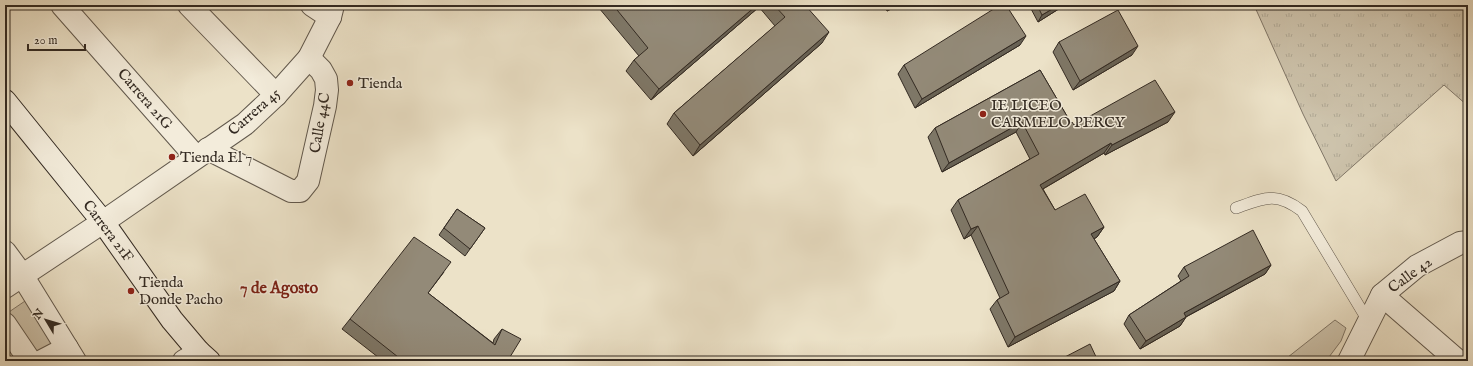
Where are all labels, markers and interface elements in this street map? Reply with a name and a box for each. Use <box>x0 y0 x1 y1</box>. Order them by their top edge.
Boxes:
scale bar <box>28 26 85 52</box>
text: 20 m <box>34 33 57 48</box>
street label: Carrera 21G <box>113 64 177 134</box>
place label: Tienda <box>358 74 403 93</box>
marker: Tienda <box>345 78 355 88</box>
street label: Carrera 45 <box>224 84 284 140</box>
street label: Calle 44C <box>305 91 335 155</box>
place label: IE LICEO CARMELO PERCY <box>991 96 1126 132</box>
marker: IE LICEO CARMELO PERCY <box>978 109 988 119</box>
place label: Tienda El 7 <box>180 148 252 167</box>
marker: Tienda El 7 <box>167 152 177 162</box>
street label: Carrera 21F <box>79 196 138 266</box>
street label: Calle 42 <box>1384 253 1436 297</box>
place label: Tienda Donde Pacho <box>139 273 223 309</box>
district label: 7 de Agosto <box>240 279 318 299</box>
marker: Tienda Donde Pacho <box>126 286 136 296</box>
north arrow <box>26 300 66 340</box>
text: N <box>30 306 48 323</box>

